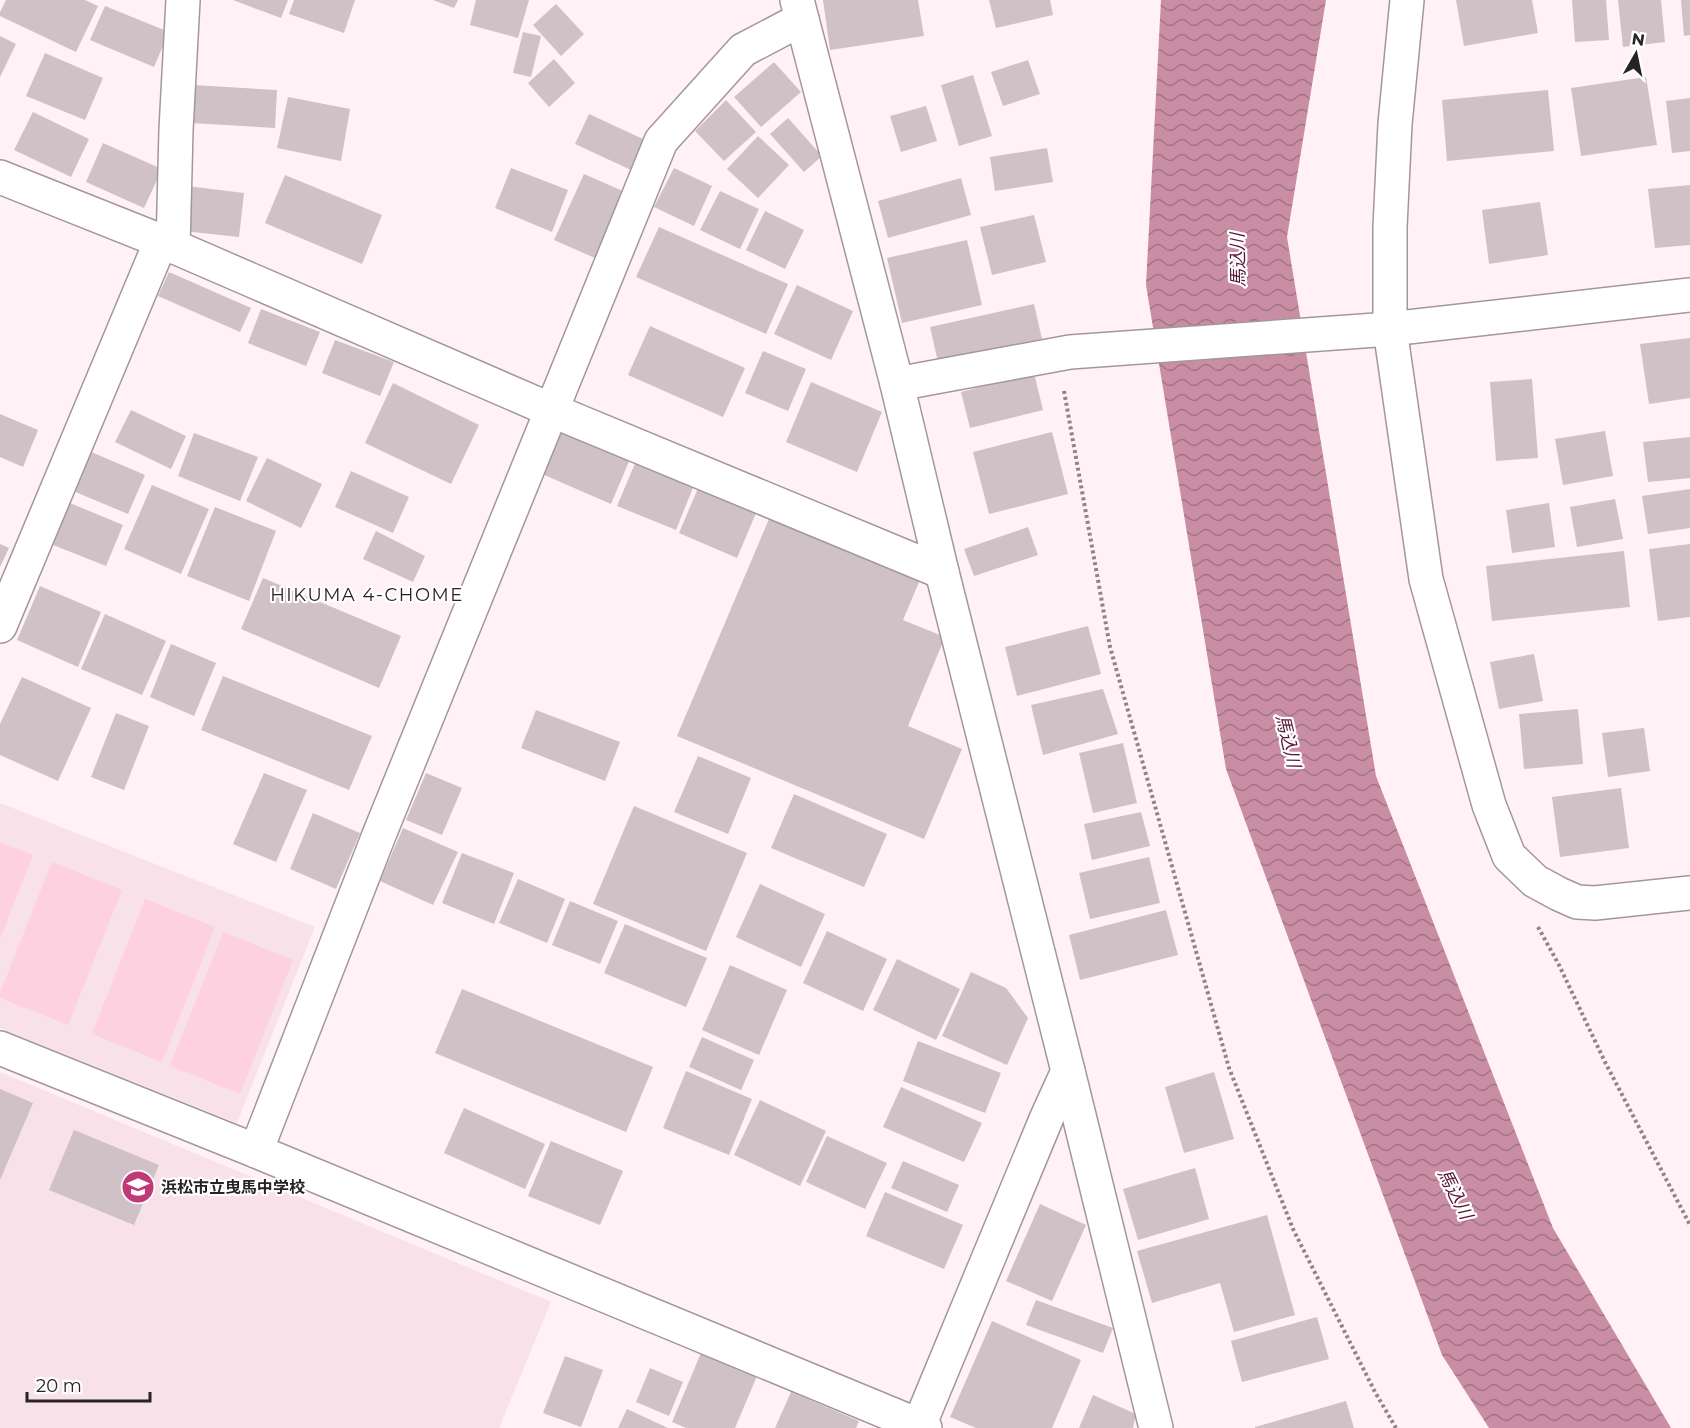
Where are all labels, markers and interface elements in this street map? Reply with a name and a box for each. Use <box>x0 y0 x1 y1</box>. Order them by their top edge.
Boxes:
north arrow <box>1606 24 1666 84</box>
text: N <box>1630 29 1646 50</box>
water label: 馬込川 <box>1226 231 1249 287</box>
district label: HIKUMA 4-CHOME <box>270 584 464 606</box>
water label: 馬込川 <box>1271 712 1305 772</box>
water label: 馬込川 <box>1433 1165 1478 1225</box>
school or university icon: 浜松市立曳馬中学校 <box>120 1169 156 1205</box>
place label: 浜松市立曳馬中学校 <box>161 1178 305 1197</box>
scale bar <box>27 1365 150 1403</box>
text: 20 m <box>36 1375 82 1397</box>

